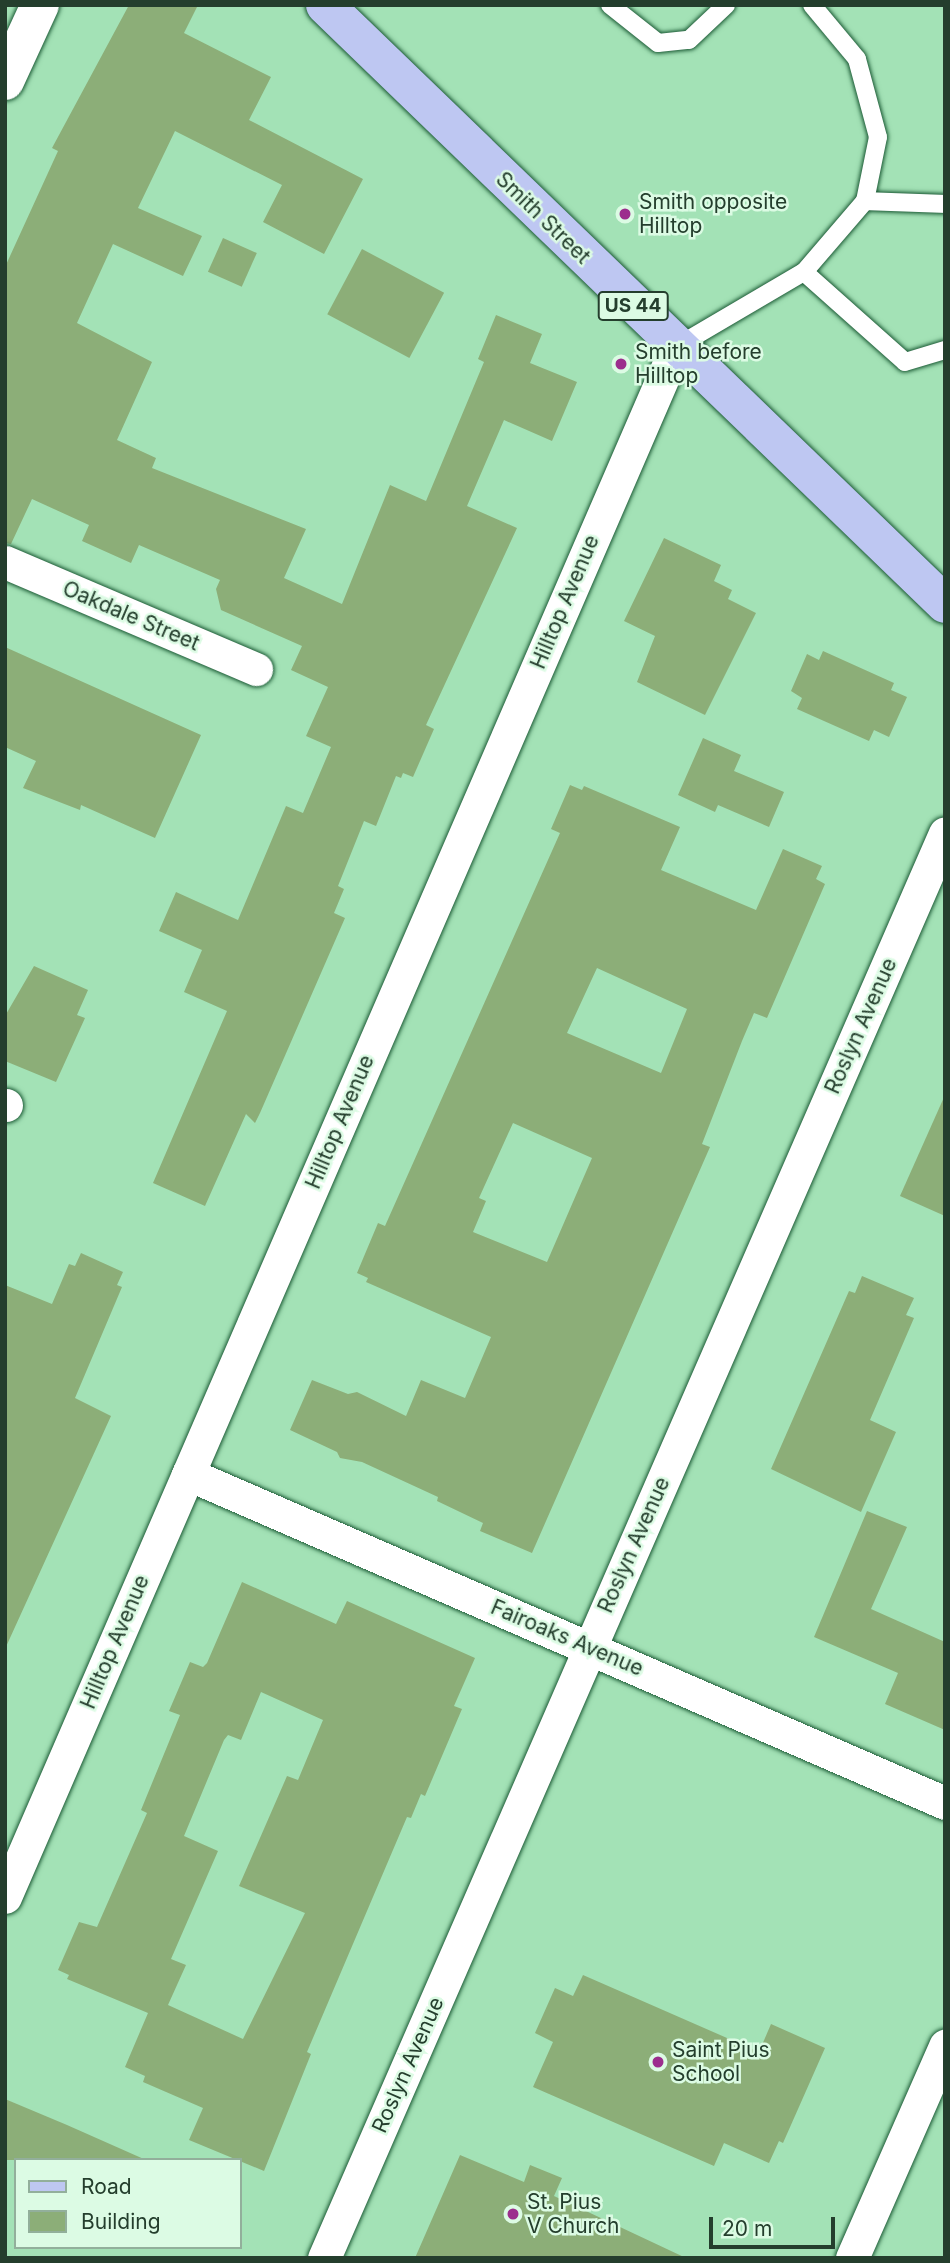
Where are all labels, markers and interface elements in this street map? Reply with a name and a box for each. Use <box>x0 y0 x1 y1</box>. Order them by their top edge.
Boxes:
street label: Smith Street <box>491 167 595 269</box>
place label: Smith opposite Hilltop <box>639 189 787 239</box>
marker: Smith opposite Hilltop <box>617 206 633 222</box>
road number: US 44 <box>596 290 670 322</box>
place label: Smith before Hilltop <box>635 339 762 389</box>
marker: Smith before Hilltop <box>613 356 629 372</box>
street label: Hilltop Avenue <box>525 531 605 673</box>
street label: Oakdale Street <box>59 576 203 656</box>
street label: Roslyn Avenue <box>820 954 902 1098</box>
street label: Hilltop Avenue <box>300 1051 380 1193</box>
street label: Roslyn Avenue <box>593 1473 675 1617</box>
street label: Hilltop Avenue <box>75 1571 155 1713</box>
street label: Fairoaks Avenue <box>487 1595 647 1681</box>
street label: Roslyn Avenue <box>367 1993 449 2137</box>
place label: Saint Pius School <box>672 2037 770 2087</box>
marker: Saint Pius School <box>650 2054 666 2070</box>
legend <box>14 2158 242 2249</box>
text: Road <box>81 2174 132 2199</box>
place label: St. Pius V Church <box>527 2189 620 2239</box>
scale bar <box>712 2204 838 2248</box>
marker: St. Pius V Church <box>505 2206 521 2222</box>
text: Building <box>81 2209 161 2234</box>
text: 20 m <box>722 2216 772 2241</box>

